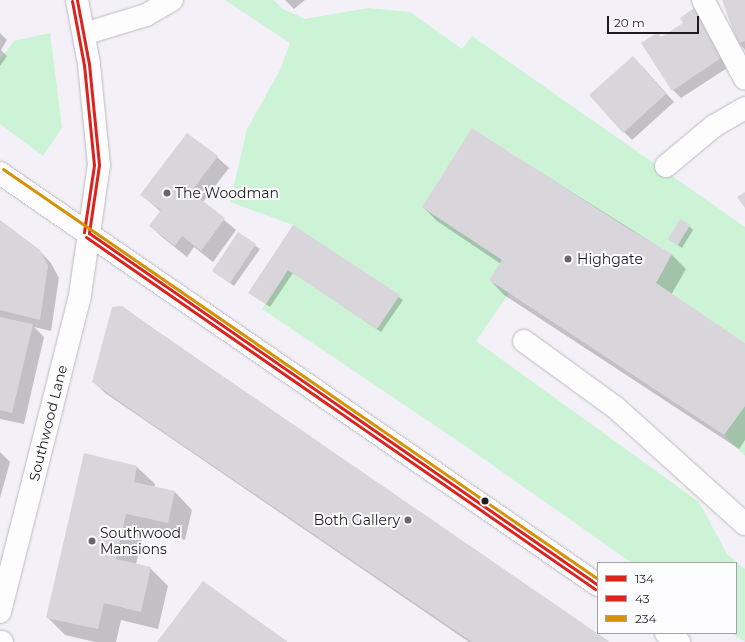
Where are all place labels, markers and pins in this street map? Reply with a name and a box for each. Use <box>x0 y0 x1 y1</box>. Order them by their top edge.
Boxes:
place label: The Woodman <box>175 185 279 201</box>
marker: The Woodman <box>162 188 172 198</box>
place label: Highgate <box>577 251 643 267</box>
marker: Highgate <box>562 253 574 265</box>
unlabelled marker <box>480 496 490 506</box>
place label: Both Gallery <box>314 512 400 528</box>
marker: Both Gallery <box>403 515 413 525</box>
place label: Southwood Mansions <box>100 525 181 558</box>
marker: Southwood Mansions <box>87 536 97 546</box>

